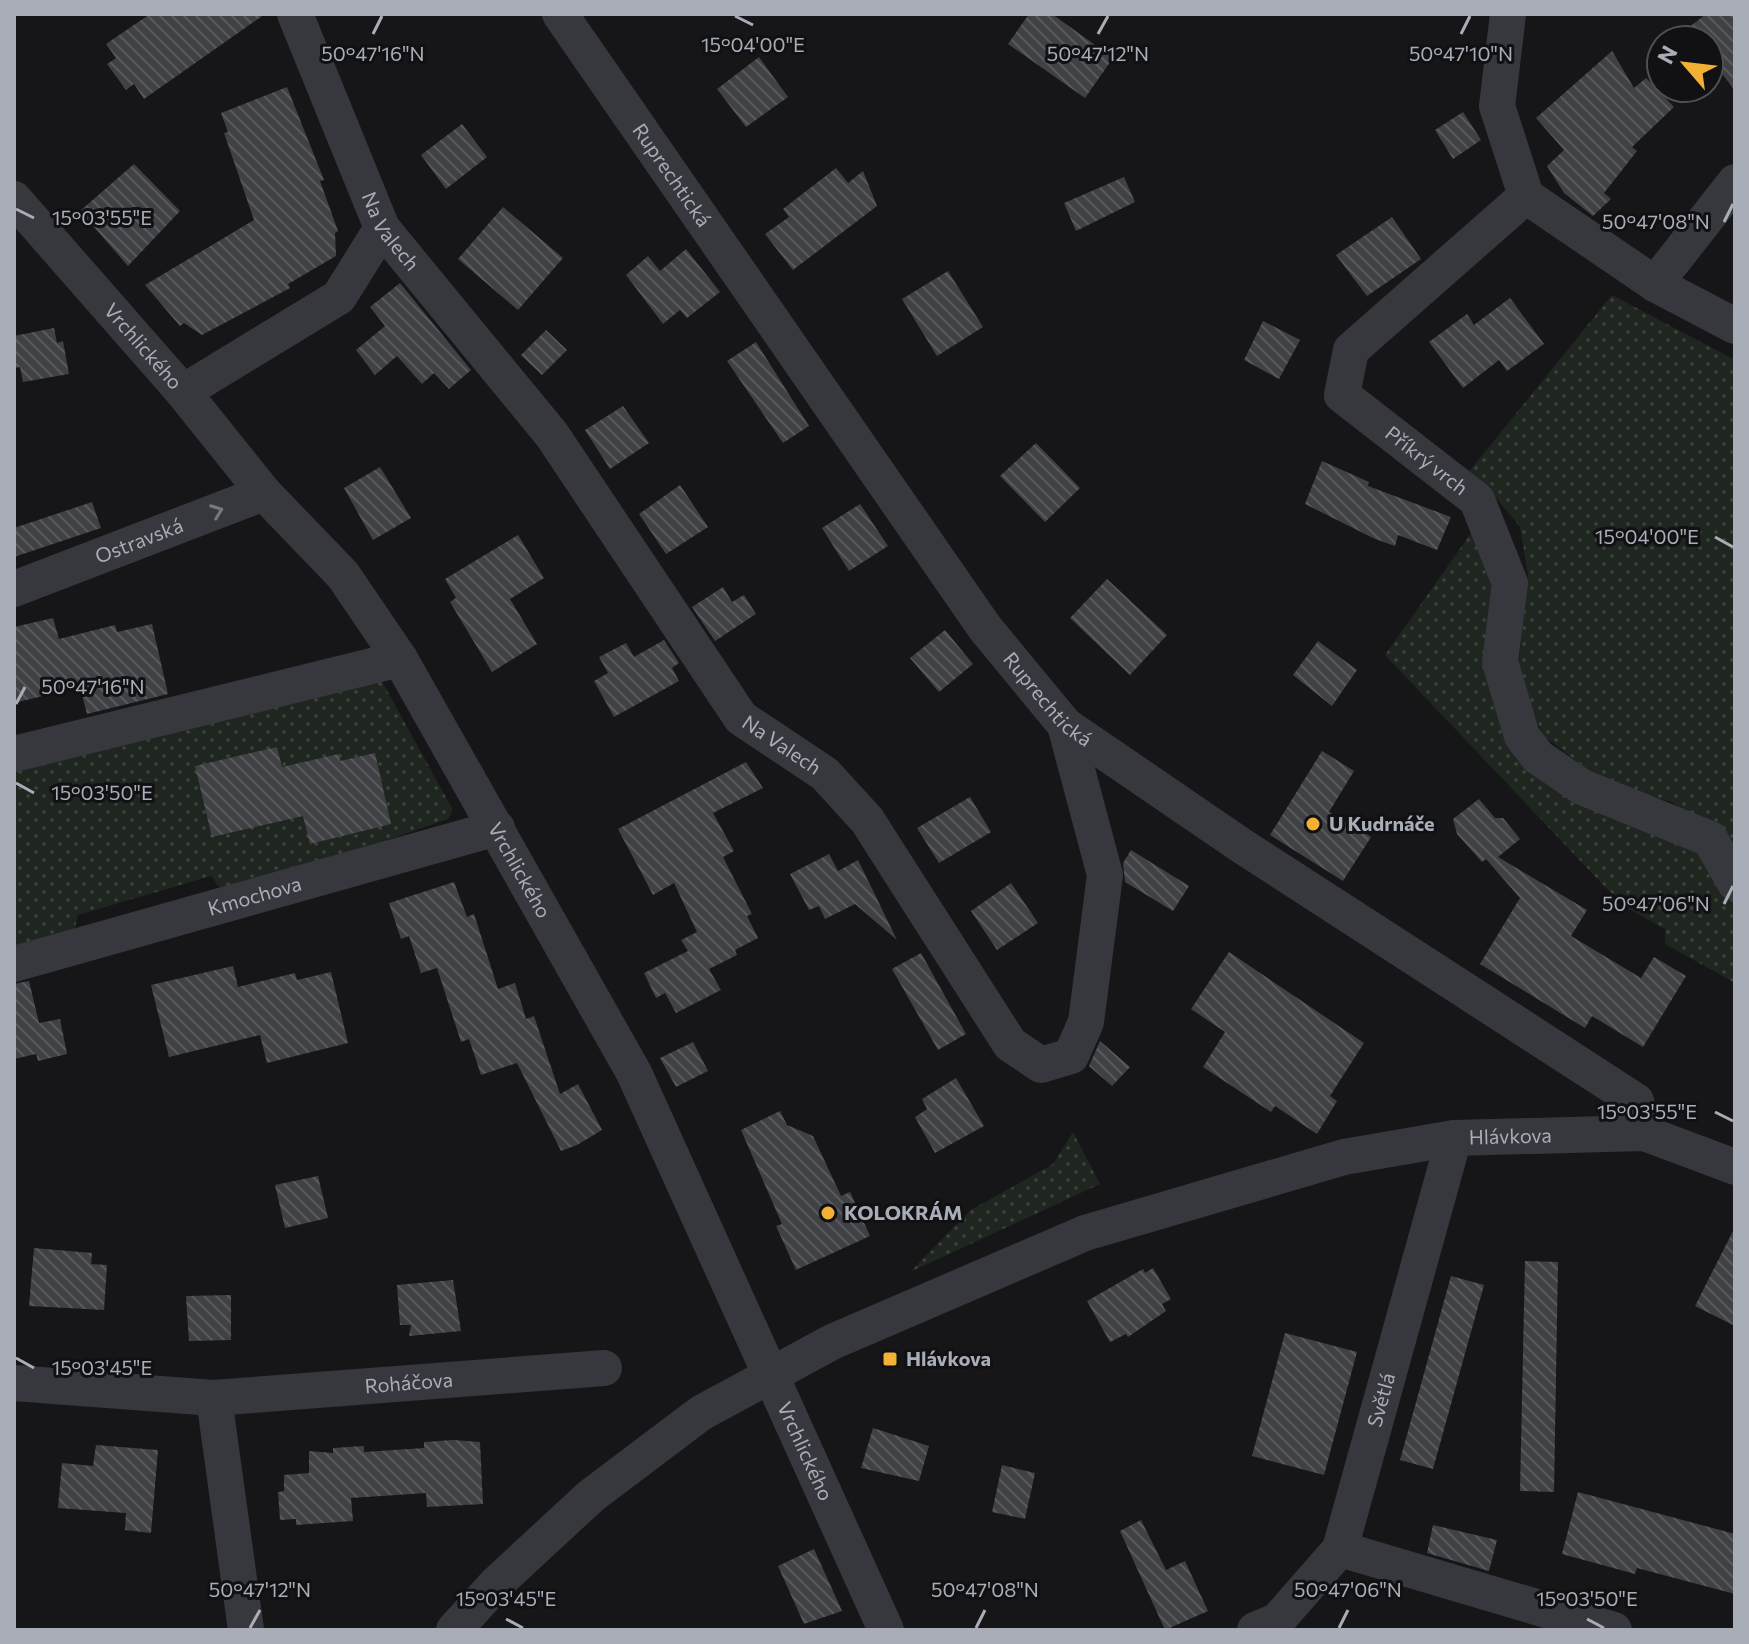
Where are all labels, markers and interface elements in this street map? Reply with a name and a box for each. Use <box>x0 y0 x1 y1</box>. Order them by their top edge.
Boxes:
north arrow <box>1645 24 1725 104</box>
text: 15°04'00"E <box>701 32 805 56</box>
text: 50°47'16"N <box>321 41 425 65</box>
text: 50°47'12"N <box>1047 41 1149 65</box>
text: 50°47'10"N <box>1409 41 1513 65</box>
text: N <box>1651 41 1683 68</box>
street label: Ruprechtická <box>628 118 716 231</box>
street label: Na Valech <box>358 188 425 275</box>
text: 15°03'55"E <box>52 205 152 229</box>
text: 50°47'08"N <box>1602 209 1710 233</box>
street label: Vrchlického <box>100 298 188 394</box>
street label: Příkrý vrch <box>1381 420 1473 499</box>
one-way arrow <box>210 504 224 521</box>
street label: Ostravská <box>91 512 186 568</box>
text: 15°04'00"E <box>1595 524 1699 548</box>
street label: Ruprechtická <box>999 647 1097 751</box>
text: 50°47'16"N <box>41 674 145 698</box>
street label: Na Valech <box>738 709 826 779</box>
text: 15°03'50"E <box>51 780 153 804</box>
place label: U Kudrnáče <box>1329 811 1435 835</box>
marker: U Kudrnáče <box>1304 815 1322 833</box>
street label: Vrchlického <box>484 818 557 922</box>
street label: Kmochova <box>205 871 304 920</box>
text: 50°47'06"N <box>1602 891 1710 915</box>
text: 15°03'55"E <box>1597 1099 1697 1123</box>
street label: Hlávkova <box>1469 1122 1552 1149</box>
place label: KOLOKRÁM <box>844 1200 962 1224</box>
marker: KOLOKRÁM <box>819 1204 837 1222</box>
place label: Hlávkova <box>906 1346 991 1370</box>
marker: Hlávkova <box>881 1350 899 1368</box>
text: 15°03'45"E <box>52 1355 152 1379</box>
street label: Roháčova <box>364 1367 454 1397</box>
street label: Světlá <box>1361 1370 1399 1430</box>
street label: Vrchlického <box>773 1397 839 1504</box>
text: 50°47'12"N <box>209 1577 311 1601</box>
text: 50°47'08"N <box>931 1577 1039 1601</box>
text: 50°47'06"N <box>1294 1577 1402 1601</box>
text: 15°03'45"E <box>456 1586 556 1610</box>
text: 15°03'50"E <box>1536 1586 1638 1610</box>

